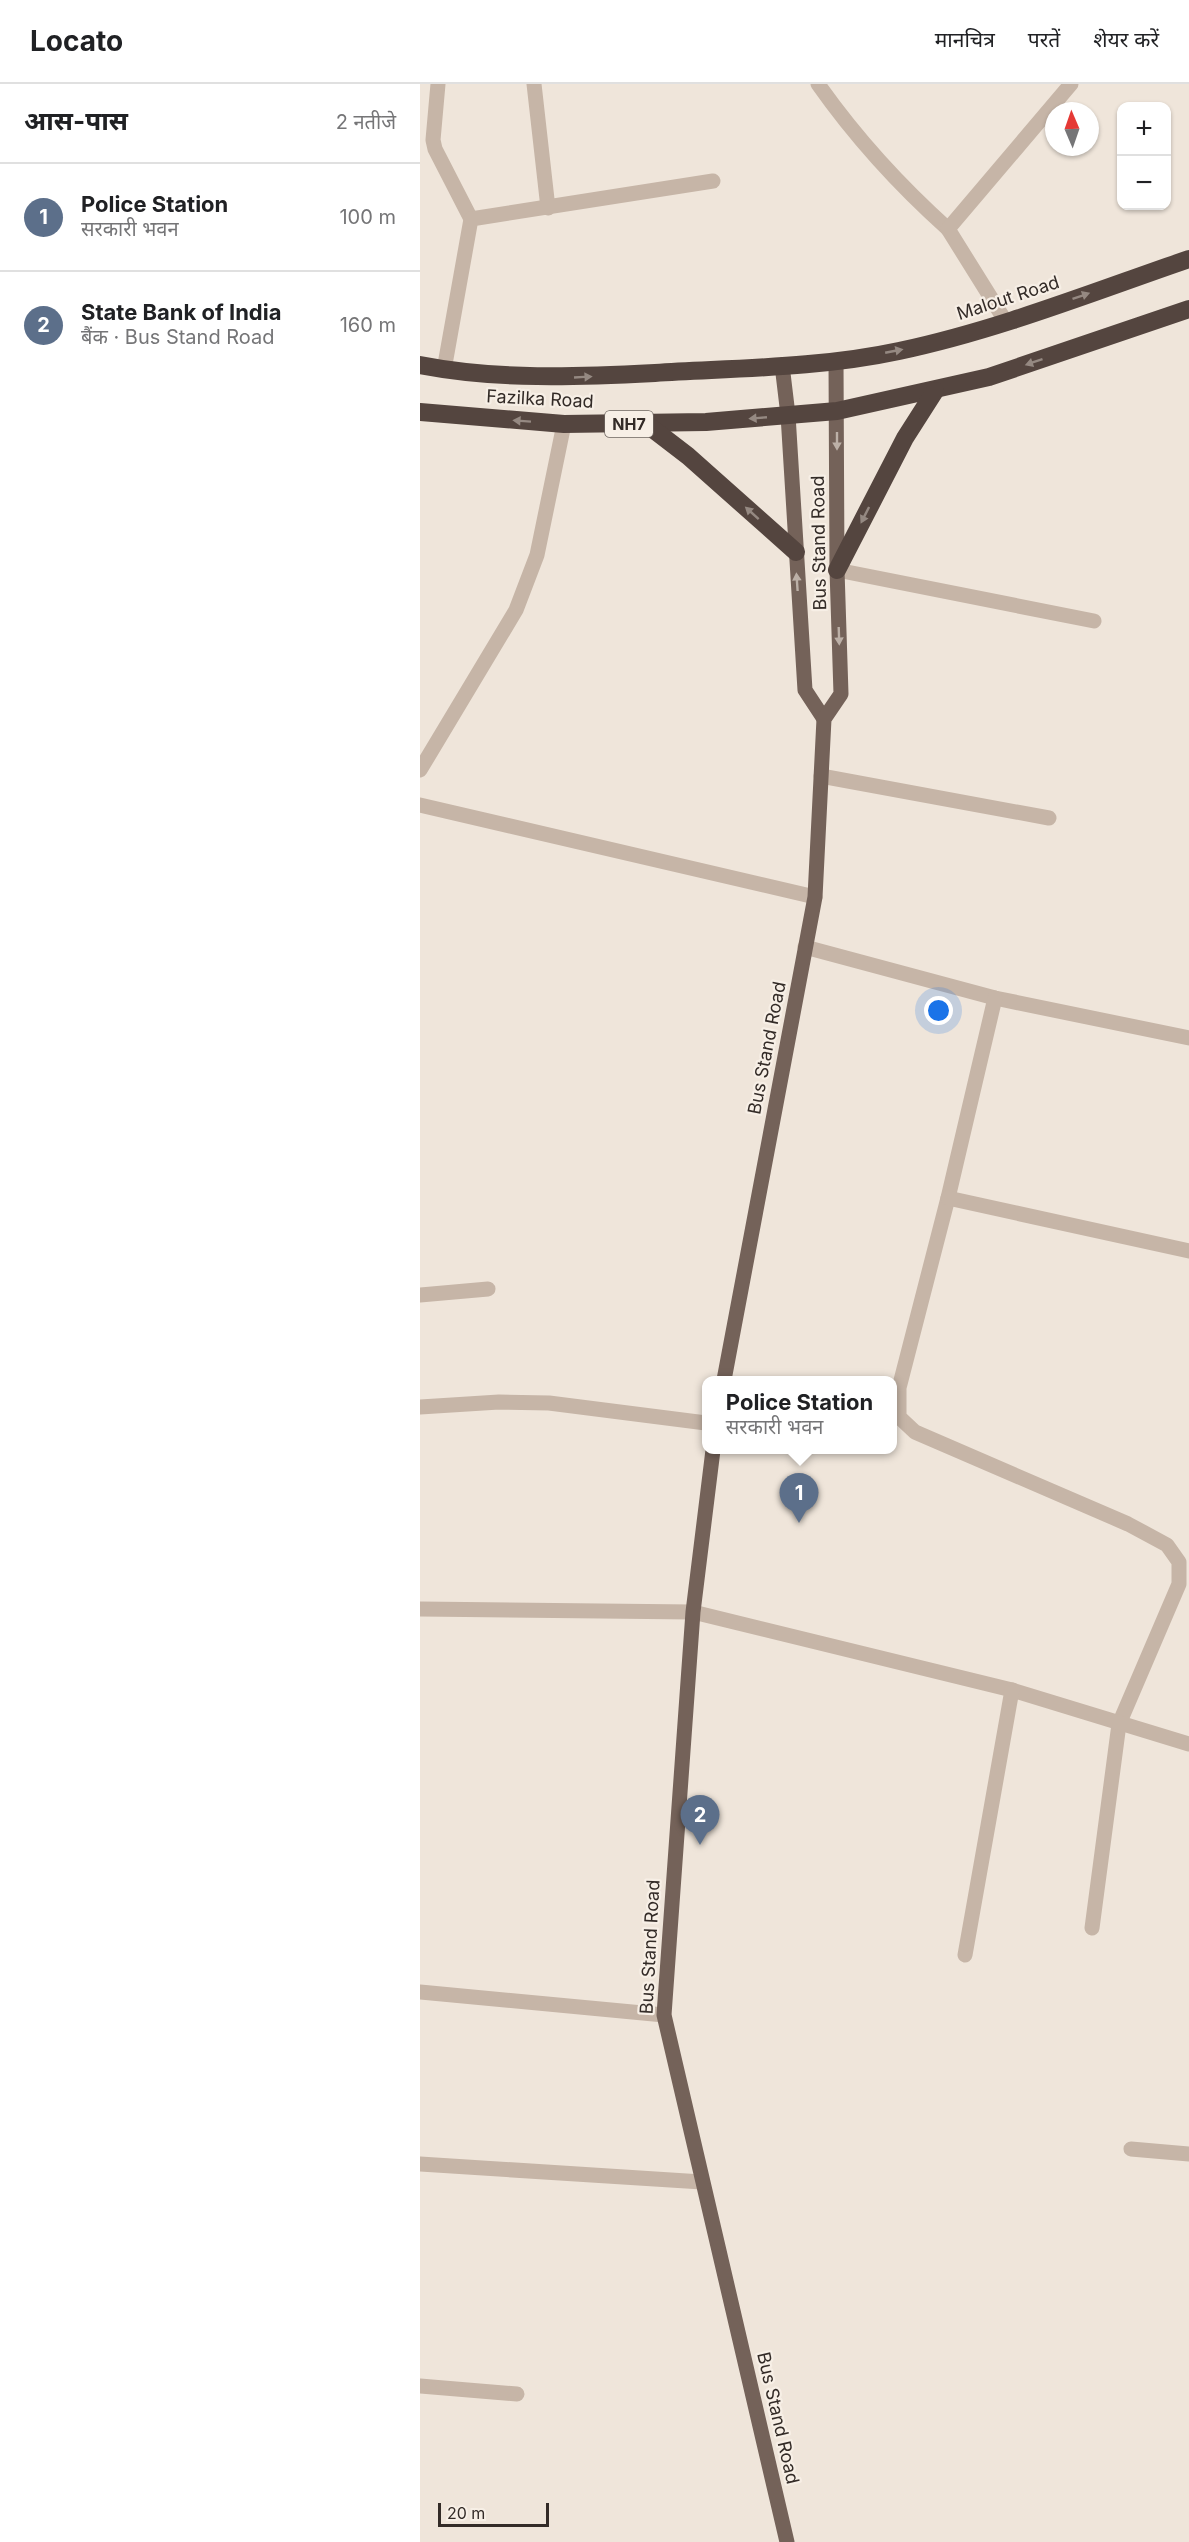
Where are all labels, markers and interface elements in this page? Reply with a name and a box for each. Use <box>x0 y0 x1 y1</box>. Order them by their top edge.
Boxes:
text: Locato <box>30 24 123 58</box>
text: मानचित्र <box>935 27 995 52</box>
text: परतें <box>1028 27 1060 52</box>
text: शेयर करें <box>1093 27 1159 52</box>
north arrow <box>1045 102 1099 156</box>
map controls <box>1117 102 1171 210</box>
button: + <box>1117 102 1171 156</box>
text: आस-पास <box>24 105 128 136</box>
text: 2 नतीजे <box>336 110 396 134</box>
button: − <box>1117 156 1171 210</box>
text: Police Station <box>81 191 228 217</box>
text: 1 <box>39 205 48 229</box>
text: 100 m <box>339 205 396 229</box>
text: सरकारी भवन <box>81 217 179 241</box>
street label: Malout Road <box>954 271 1062 324</box>
one-way arrow <box>1072 291 1090 301</box>
text: State Bank of India <box>81 299 281 325</box>
text: 2 <box>37 313 50 337</box>
text: 160 m <box>340 313 396 337</box>
text: बैंक · Bus Stand Road <box>81 325 275 349</box>
one-way arrow <box>885 347 904 356</box>
one-way arrow <box>1025 357 1043 367</box>
one-way arrow <box>573 372 592 382</box>
street label: Fazilka Road <box>486 385 594 412</box>
road number: NH7 <box>605 411 653 437</box>
one-way arrow <box>749 413 768 423</box>
one-way arrow <box>512 416 531 425</box>
one-way arrow <box>832 431 842 450</box>
street label: Bus Stand Road <box>807 475 830 611</box>
one-way arrow <box>860 506 869 523</box>
one-way arrow <box>745 507 760 520</box>
one-way arrow <box>793 573 802 592</box>
one-way arrow <box>835 626 844 645</box>
street label: Bus Stand Road <box>743 980 790 1116</box>
your location <box>924 996 953 1025</box>
popup <box>702 1376 897 1454</box>
text: Police Station <box>726 1389 873 1415</box>
text: सरकारी भवन <box>726 1415 823 1439</box>
pin: 1 <box>780 1474 818 1523</box>
pin: 2 <box>680 1796 720 1845</box>
street label: Bus Stand Road <box>635 1879 664 2015</box>
street label: Bus Stand Road <box>753 2350 804 2486</box>
scale bar <box>438 2500 549 2528</box>
text: 20 m <box>447 2503 485 2523</box>

